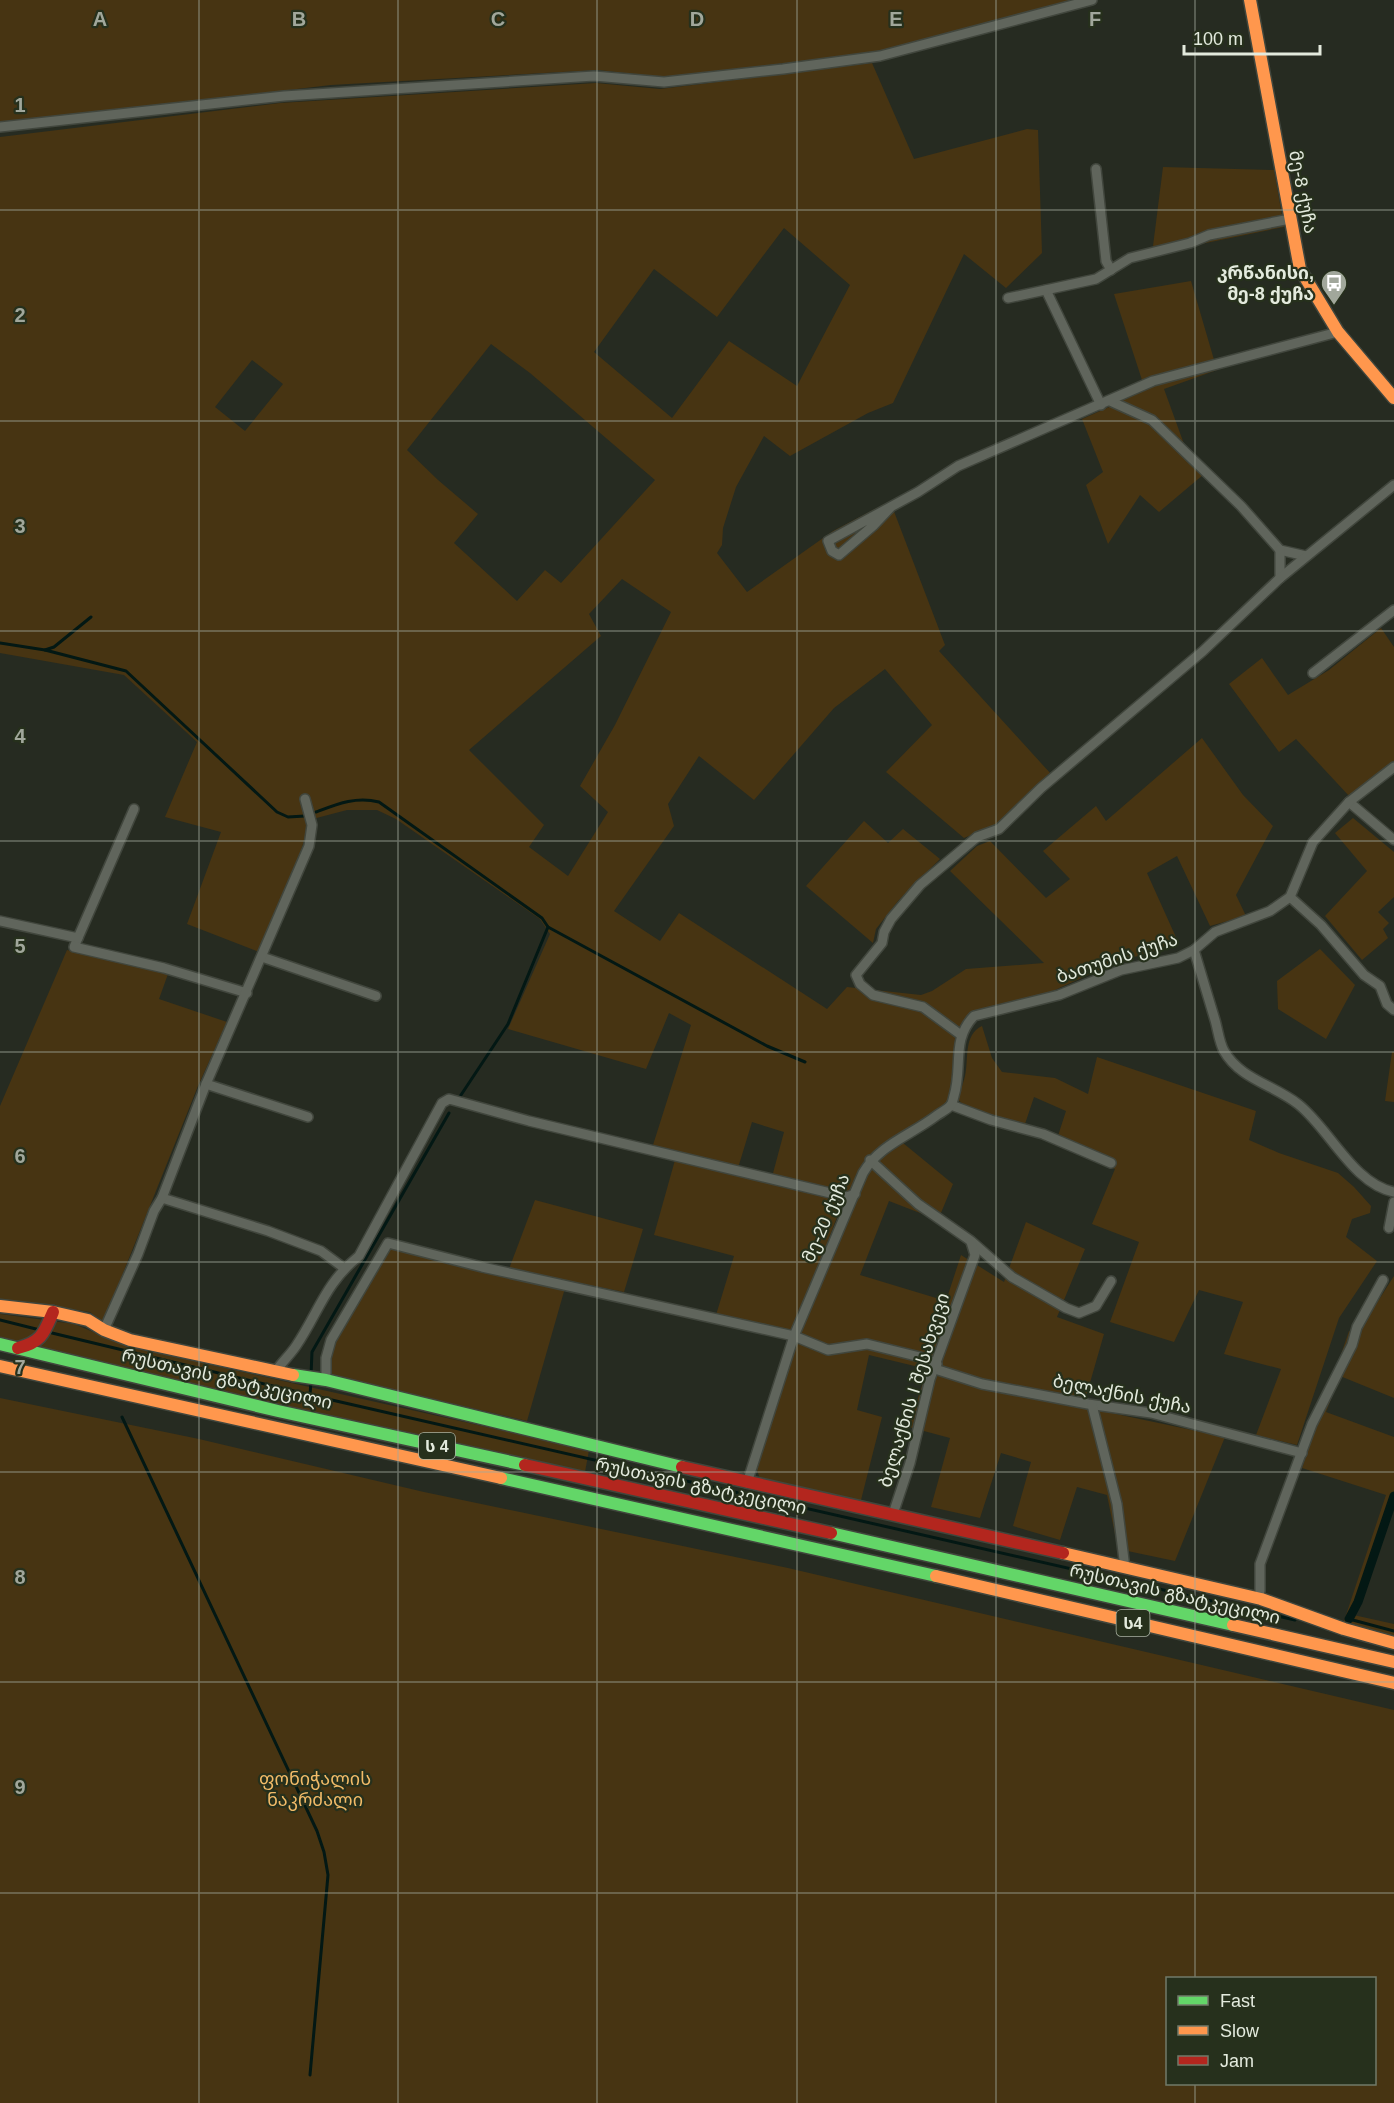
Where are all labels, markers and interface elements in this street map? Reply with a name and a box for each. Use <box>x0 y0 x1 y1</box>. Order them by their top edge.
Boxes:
text: A <box>93 8 107 30</box>
text: B <box>292 8 306 30</box>
text: C <box>491 8 505 30</box>
text: D <box>690 8 704 30</box>
text: E <box>889 8 903 30</box>
text: F <box>1089 8 1101 30</box>
scale bar <box>1184 18 1320 56</box>
text: 100 m <box>1193 29 1243 49</box>
text: 1 <box>14 94 26 116</box>
street label: მე-8 ქუჩა <box>1284 149 1321 235</box>
place label: კრწანისი, მე-8 ქუჩა <box>1217 263 1314 304</box>
bus stop icon: კრწანისი, მე-8 ქუჩა <box>1319 268 1349 306</box>
text: 2 <box>14 304 26 326</box>
text: 3 <box>14 515 26 537</box>
text: 4 <box>14 725 26 747</box>
street label: ბათუმის ქუჩა <box>1054 929 1181 988</box>
text: 5 <box>14 935 26 957</box>
text: 6 <box>14 1145 26 1167</box>
street label: მე-20 ქუჩა <box>798 1171 855 1266</box>
street label: ბელაქნის I შესახვევი <box>875 1290 954 1490</box>
street label: რუსთავის გზატკეცილი <box>120 1345 334 1414</box>
text: 7 <box>14 1356 26 1378</box>
street label: ბელაქნის ქუჩა <box>1051 1371 1193 1418</box>
road number: ს 4 <box>419 1433 455 1459</box>
street label: რუსთავის გზატკეცილი <box>593 1454 808 1519</box>
street label: რუსთავის გზატკეცილი <box>1068 1560 1282 1629</box>
text: 8 <box>14 1566 26 1588</box>
road number: ს4 <box>1116 1610 1150 1636</box>
park label: ფონიჭალის ნაკრძალი <box>259 1769 371 1811</box>
text: 9 <box>14 1776 26 1798</box>
legend <box>1166 1977 1376 2085</box>
text: Fast <box>1220 1991 1255 2011</box>
text: Slow <box>1220 2021 1260 2041</box>
text: Jam <box>1220 2051 1254 2071</box>

